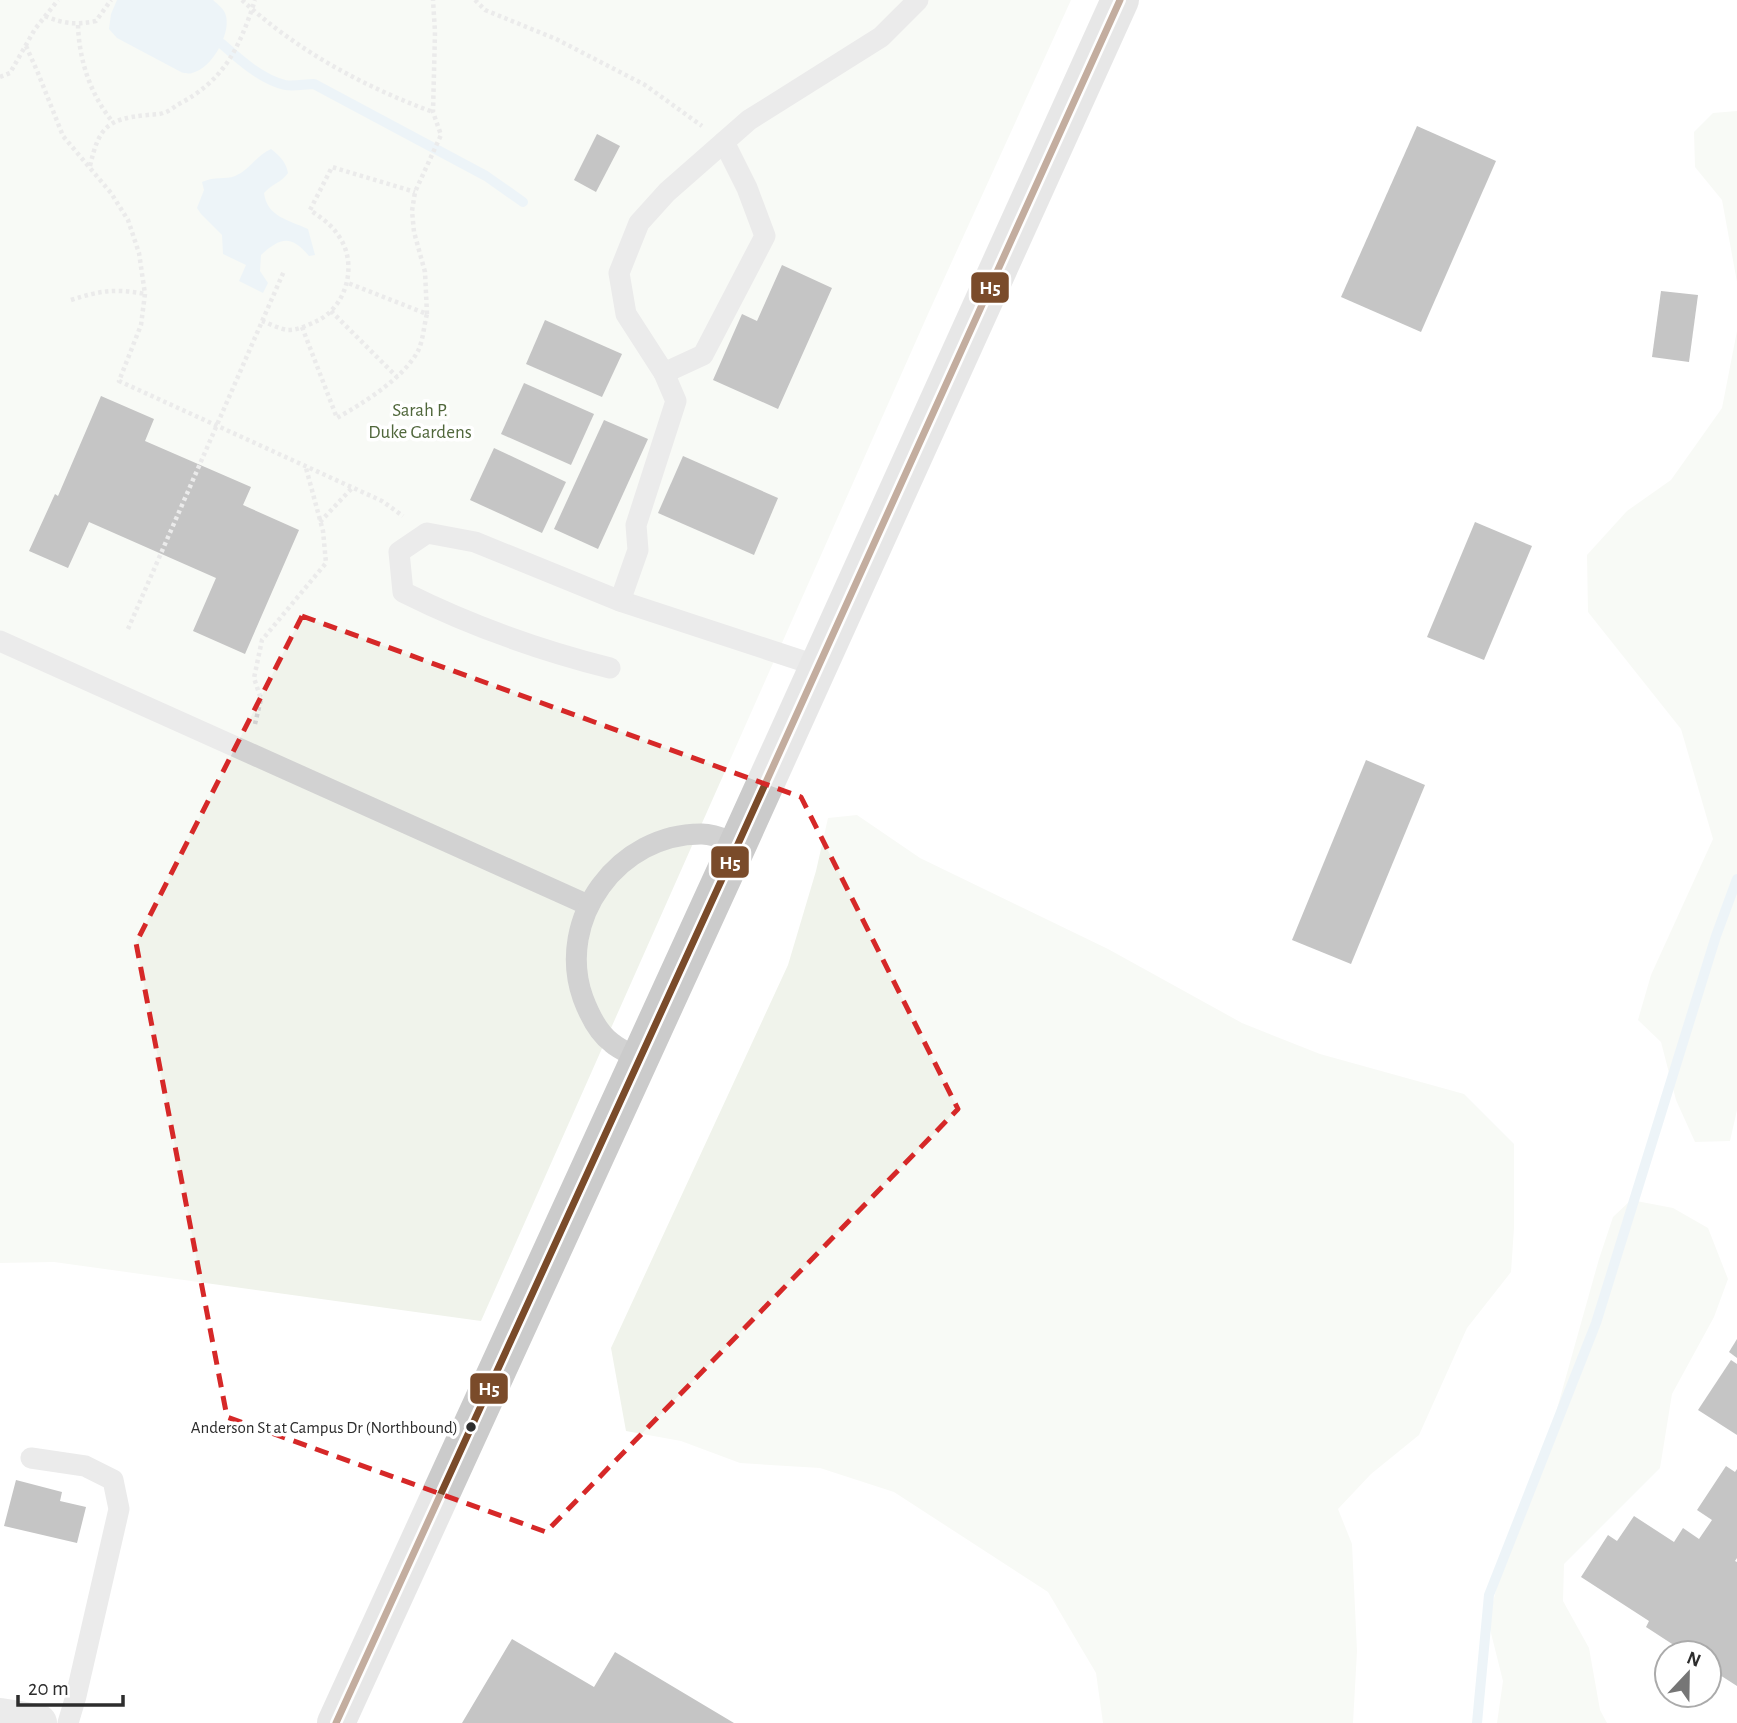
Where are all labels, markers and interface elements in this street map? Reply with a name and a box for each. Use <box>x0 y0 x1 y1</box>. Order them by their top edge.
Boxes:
line badge: H5 <box>970 271 1010 304</box>
text: H5 <box>979 279 1001 298</box>
park label: Sarah P. Duke Gardens <box>368 401 472 442</box>
line badge: H5 <box>710 845 750 879</box>
text: H5 <box>719 854 741 873</box>
line badge: H5 <box>469 1372 509 1405</box>
text: H5 <box>478 1380 500 1399</box>
place label: Anderson St at Campus Dr (Northbound) <box>191 1419 458 1436</box>
marker: Anderson St at Campus Dr (Northbound) <box>464 1420 478 1434</box>
north arrow <box>1653 1639 1723 1709</box>
text: N <box>1684 1648 1703 1671</box>
scale bar <box>18 1664 122 1708</box>
text: 20 m <box>28 1678 69 1699</box>

